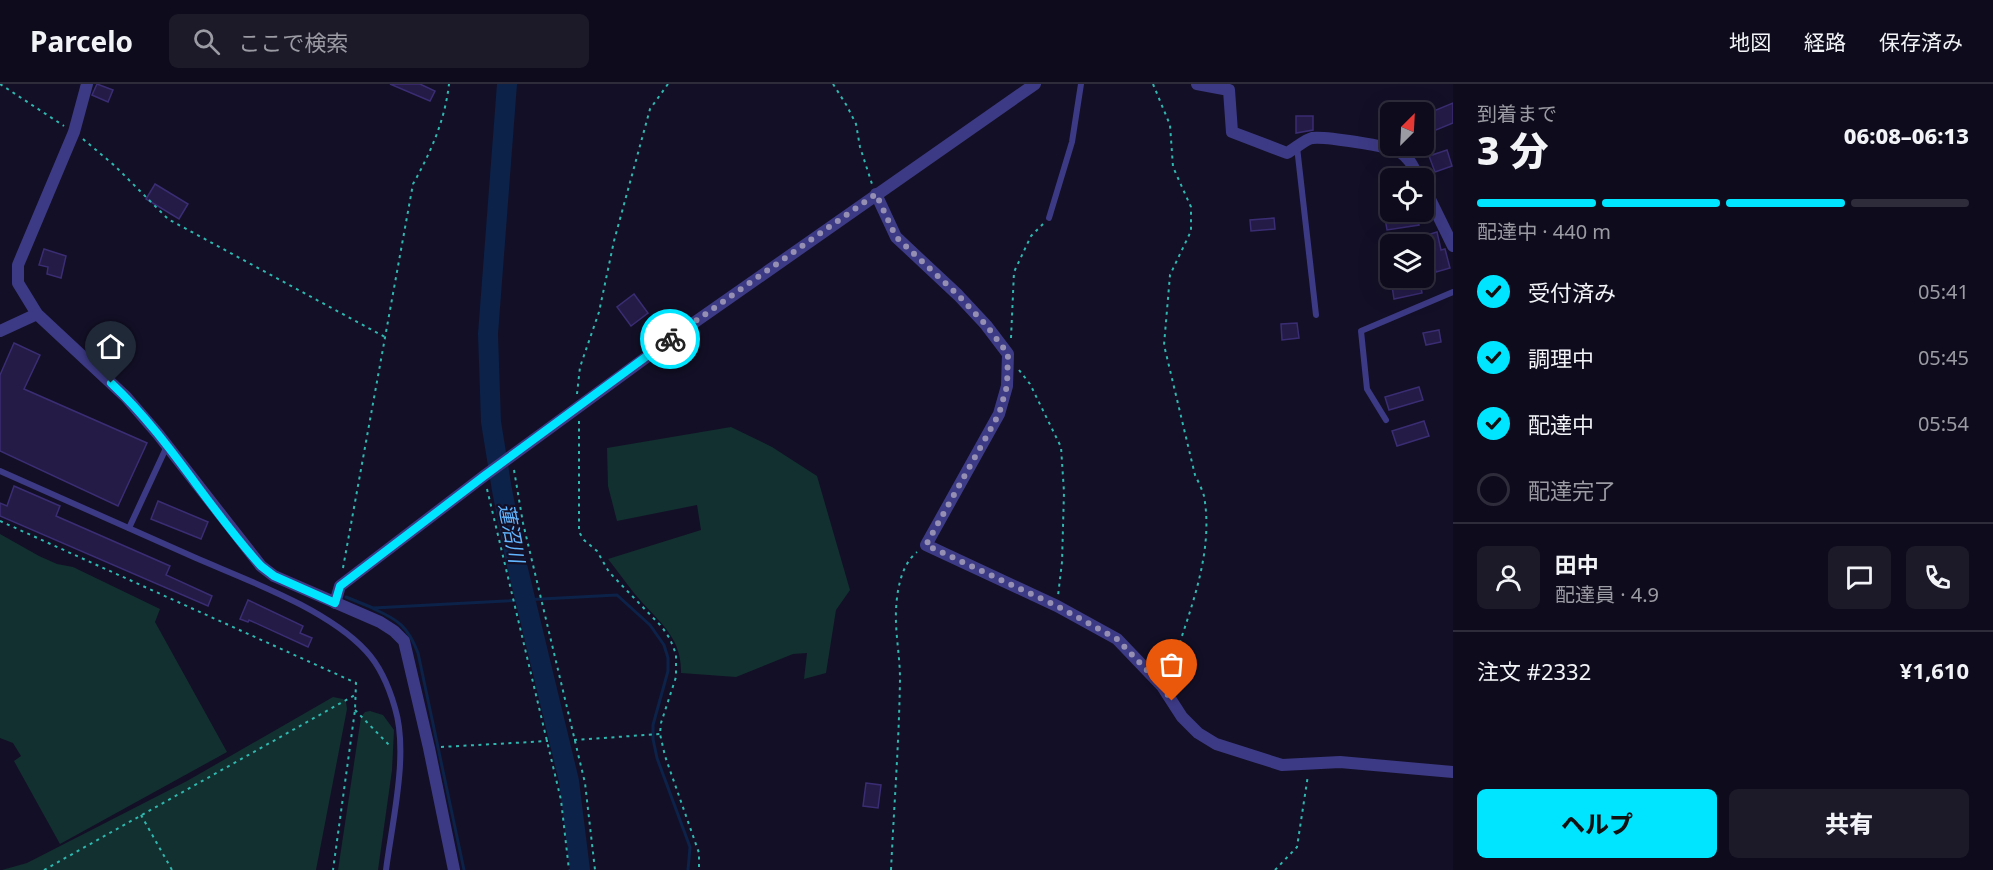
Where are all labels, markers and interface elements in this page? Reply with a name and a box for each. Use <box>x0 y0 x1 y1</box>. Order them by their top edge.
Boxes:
search box <box>169 14 589 68</box>
text: Parcelo <box>30 22 133 60</box>
icon: search <box>190 25 223 58</box>
text: ここで検索 <box>238 27 348 57</box>
text: 地図 <box>1729 28 1771 56</box>
text: 経路 <box>1804 28 1846 56</box>
text: 保存済み <box>1879 28 1963 56</box>
text: 到着まで <box>1477 100 1557 127</box>
north arrow <box>1380 102 1434 156</box>
map controls <box>1380 102 1434 288</box>
text: 06:08–06:13 <box>1844 120 1969 150</box>
text: 3 分 <box>1477 123 1549 176</box>
button: locate <box>1380 168 1434 222</box>
text: 配達中 · 440 m <box>1477 218 1611 245</box>
button: layers <box>1380 234 1434 288</box>
icon: check <box>1477 275 1510 308</box>
text: 受付済み <box>1528 277 1616 307</box>
text: 05:41 <box>1918 278 1969 305</box>
courier <box>640 309 700 369</box>
pin <box>85 321 136 383</box>
icon: bike <box>654 323 687 356</box>
icon: home <box>94 330 127 363</box>
icon: check <box>1477 341 1510 374</box>
text: 調理中 <box>1528 343 1594 373</box>
text: 05:45 <box>1918 344 1969 371</box>
icon: check <box>1477 407 1510 440</box>
text: 配達中 <box>1528 409 1594 439</box>
text: 05:54 <box>1918 410 1969 437</box>
text: 配達完了 <box>1528 475 1616 505</box>
water label: 蓮沼川 <box>493 501 531 567</box>
button: person <box>1477 546 1540 609</box>
button: chat <box>1828 546 1891 609</box>
button: phone <box>1906 546 1969 609</box>
text: 田中 <box>1555 549 1599 579</box>
text: 配達員 · 4.9 <box>1555 581 1659 608</box>
pin <box>1146 639 1197 701</box>
icon: bag <box>1155 648 1188 681</box>
text: ¥1,610 <box>1900 655 1969 685</box>
text: 注文 #2332 <box>1477 656 1591 686</box>
button: ヘルプ <box>1477 789 1717 858</box>
button: 共有 <box>1729 789 1969 858</box>

